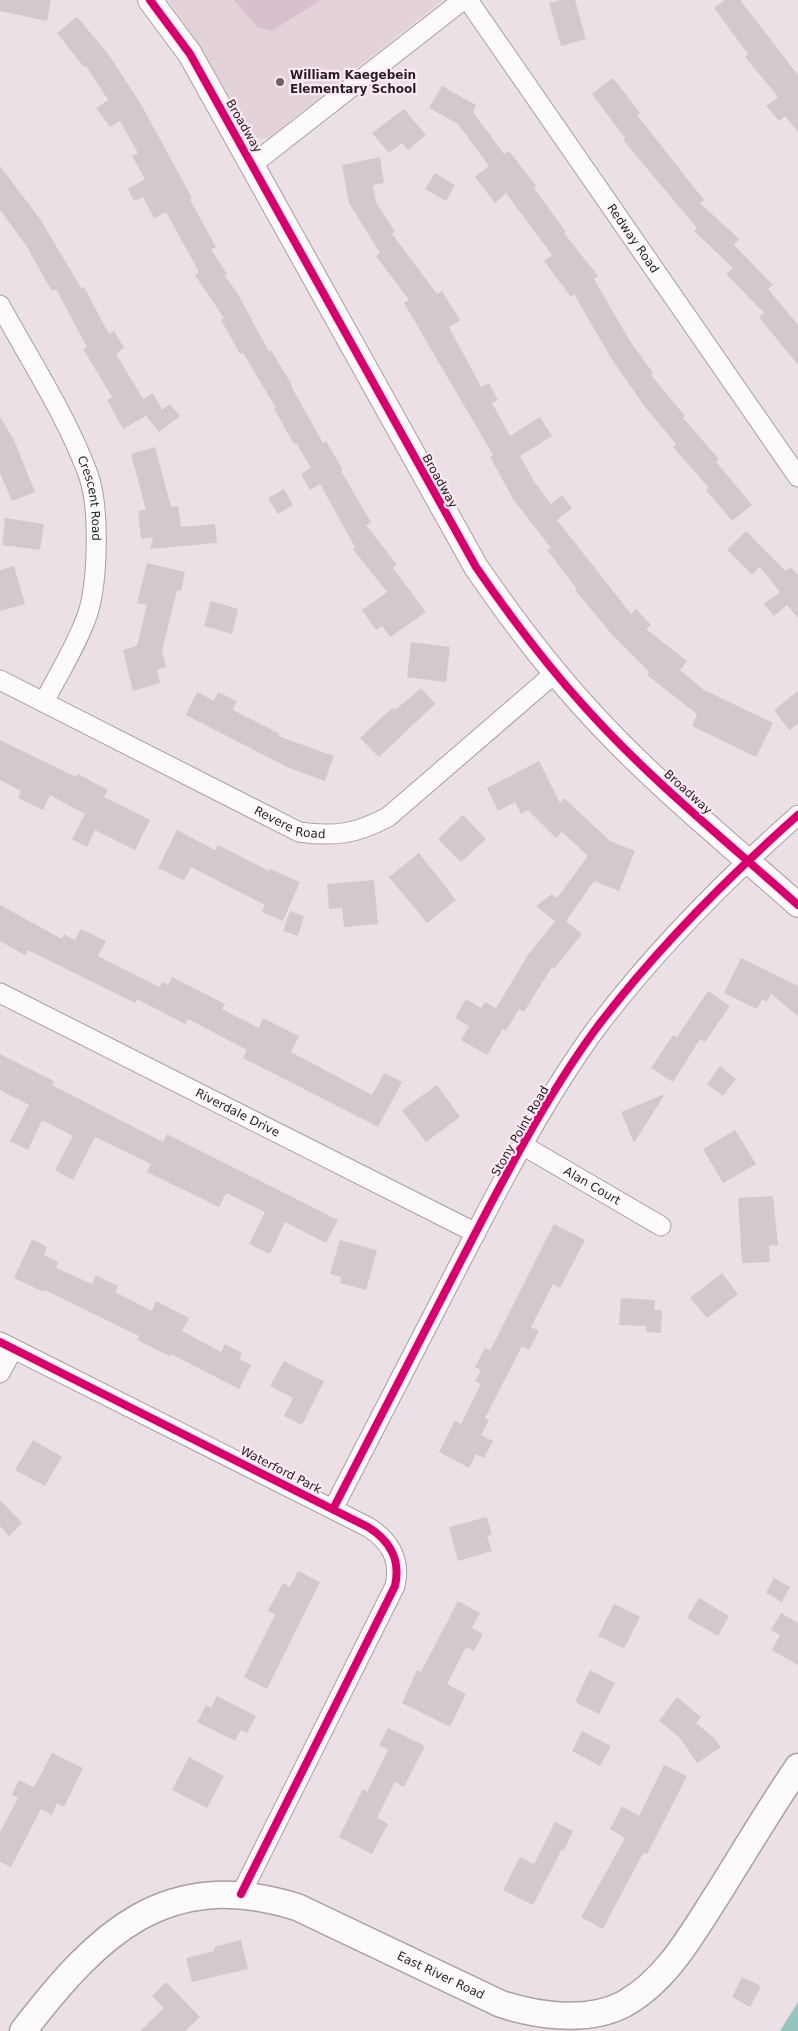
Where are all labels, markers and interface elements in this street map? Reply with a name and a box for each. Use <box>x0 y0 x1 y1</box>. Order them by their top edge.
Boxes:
place label: William Kaegebein Elementary School <box>290 68 416 96</box>
marker: William Kaegebein Elementary School <box>274 76 286 88</box>
street label: Broadway <box>223 97 265 155</box>
street label: Redway Road <box>604 201 662 276</box>
street label: Broadway <box>419 452 461 510</box>
street label: Crescent Road <box>74 453 103 541</box>
street label: Broadway <box>661 767 715 817</box>
street label: Revere Road <box>252 803 326 841</box>
street label: Stony Point Road <box>488 1083 552 1179</box>
street label: Riverdale Drive <box>193 1086 282 1140</box>
street label: Alan Court <box>561 1164 623 1208</box>
street label: Waterford Park <box>238 1444 324 1496</box>
street label: East River Road <box>395 1949 487 2002</box>

